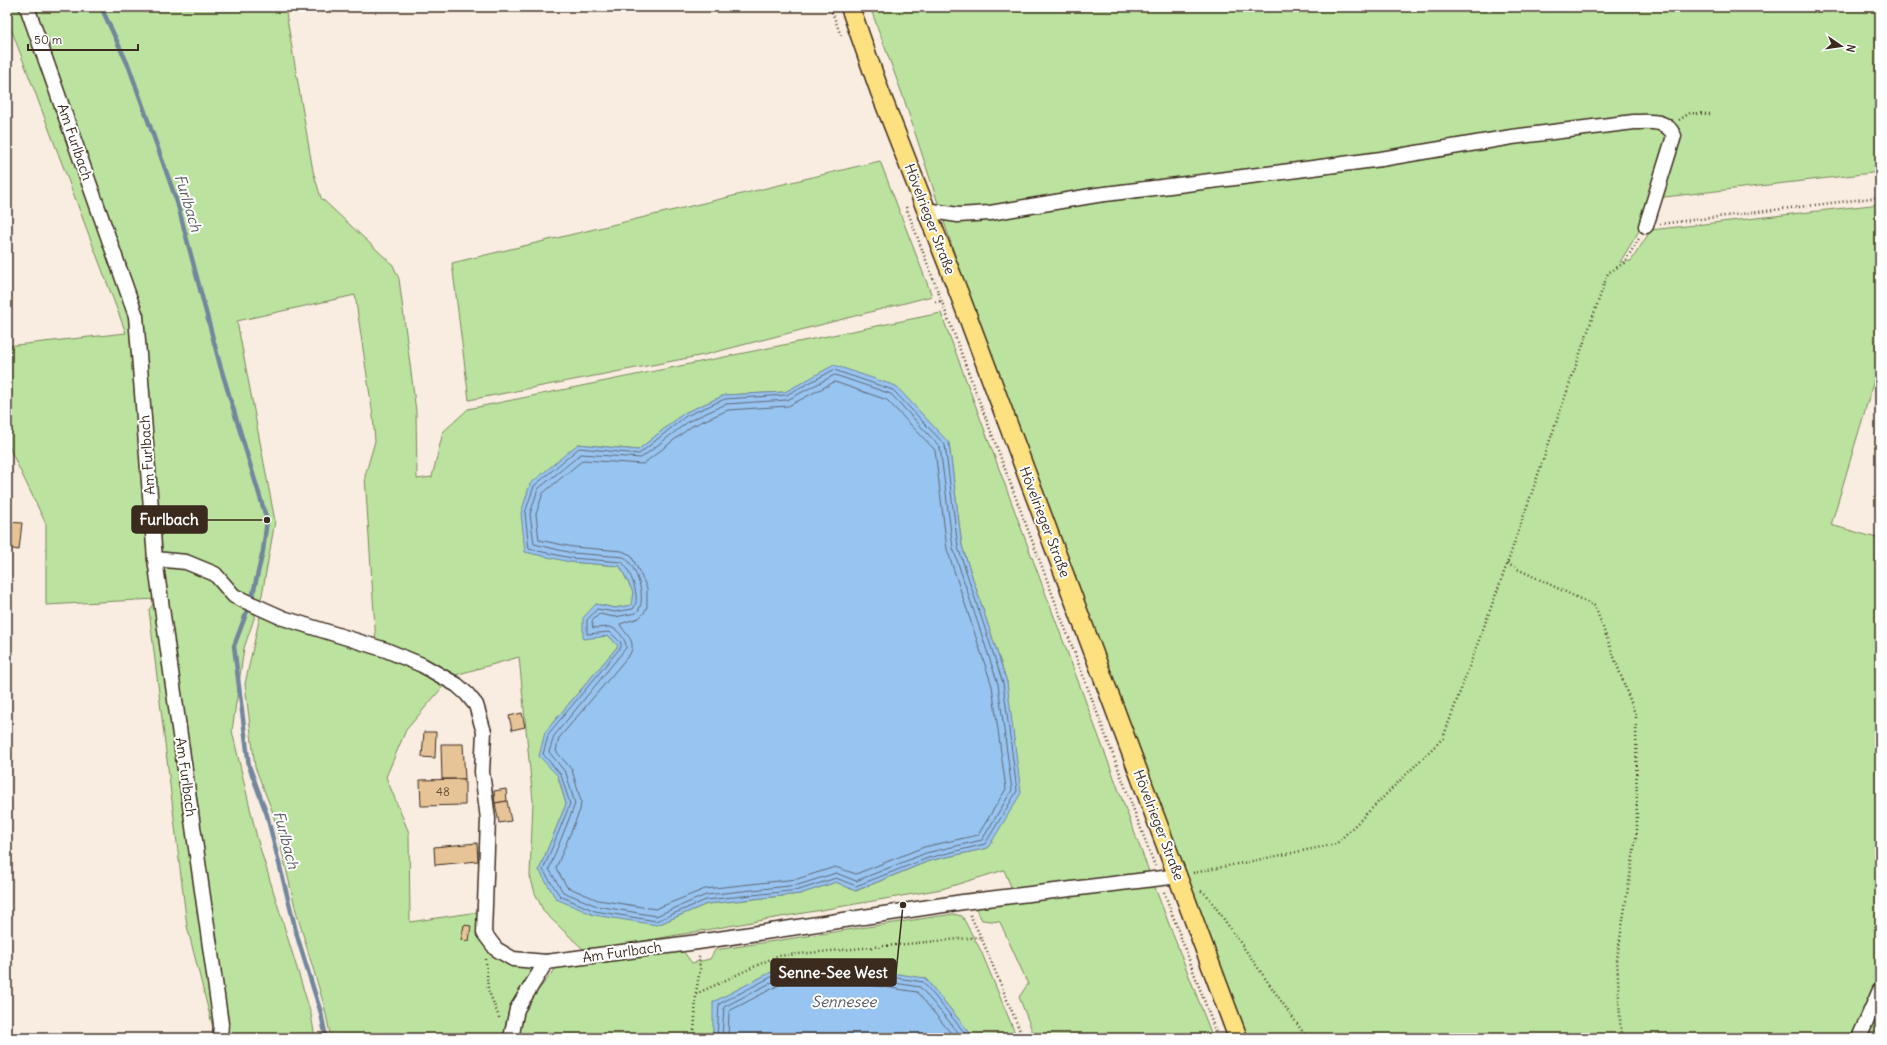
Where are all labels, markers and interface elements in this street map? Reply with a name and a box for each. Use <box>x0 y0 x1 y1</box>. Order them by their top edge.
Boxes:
scale bar <box>28 26 138 52</box>
north arrow <box>1821 26 1861 66</box>
text: 50 m <box>34 32 63 47</box>
text: N <box>1843 43 1858 54</box>
street label: Am Furlbach <box>53 101 97 183</box>
street label: Hövelrieger Straße <box>901 161 959 277</box>
water label: Furlbach <box>171 172 206 234</box>
street label: Am Furlbach <box>135 415 159 495</box>
street label: Hövelrieger Straße <box>1016 464 1074 580</box>
callout: Furlbach <box>132 506 207 533</box>
text: Furlbach <box>139 510 199 529</box>
street label: Am Furlbach <box>172 736 200 818</box>
street label: Hövelrieger Straße <box>1130 767 1188 883</box>
house number: 48 <box>436 784 450 799</box>
water label: Furlbach <box>270 809 303 871</box>
street label: Am Furlbach <box>581 938 663 966</box>
callout: Senne-See West <box>771 959 896 986</box>
text: Senne-See West <box>778 963 888 982</box>
water label: Sennesee <box>812 992 877 1011</box>

